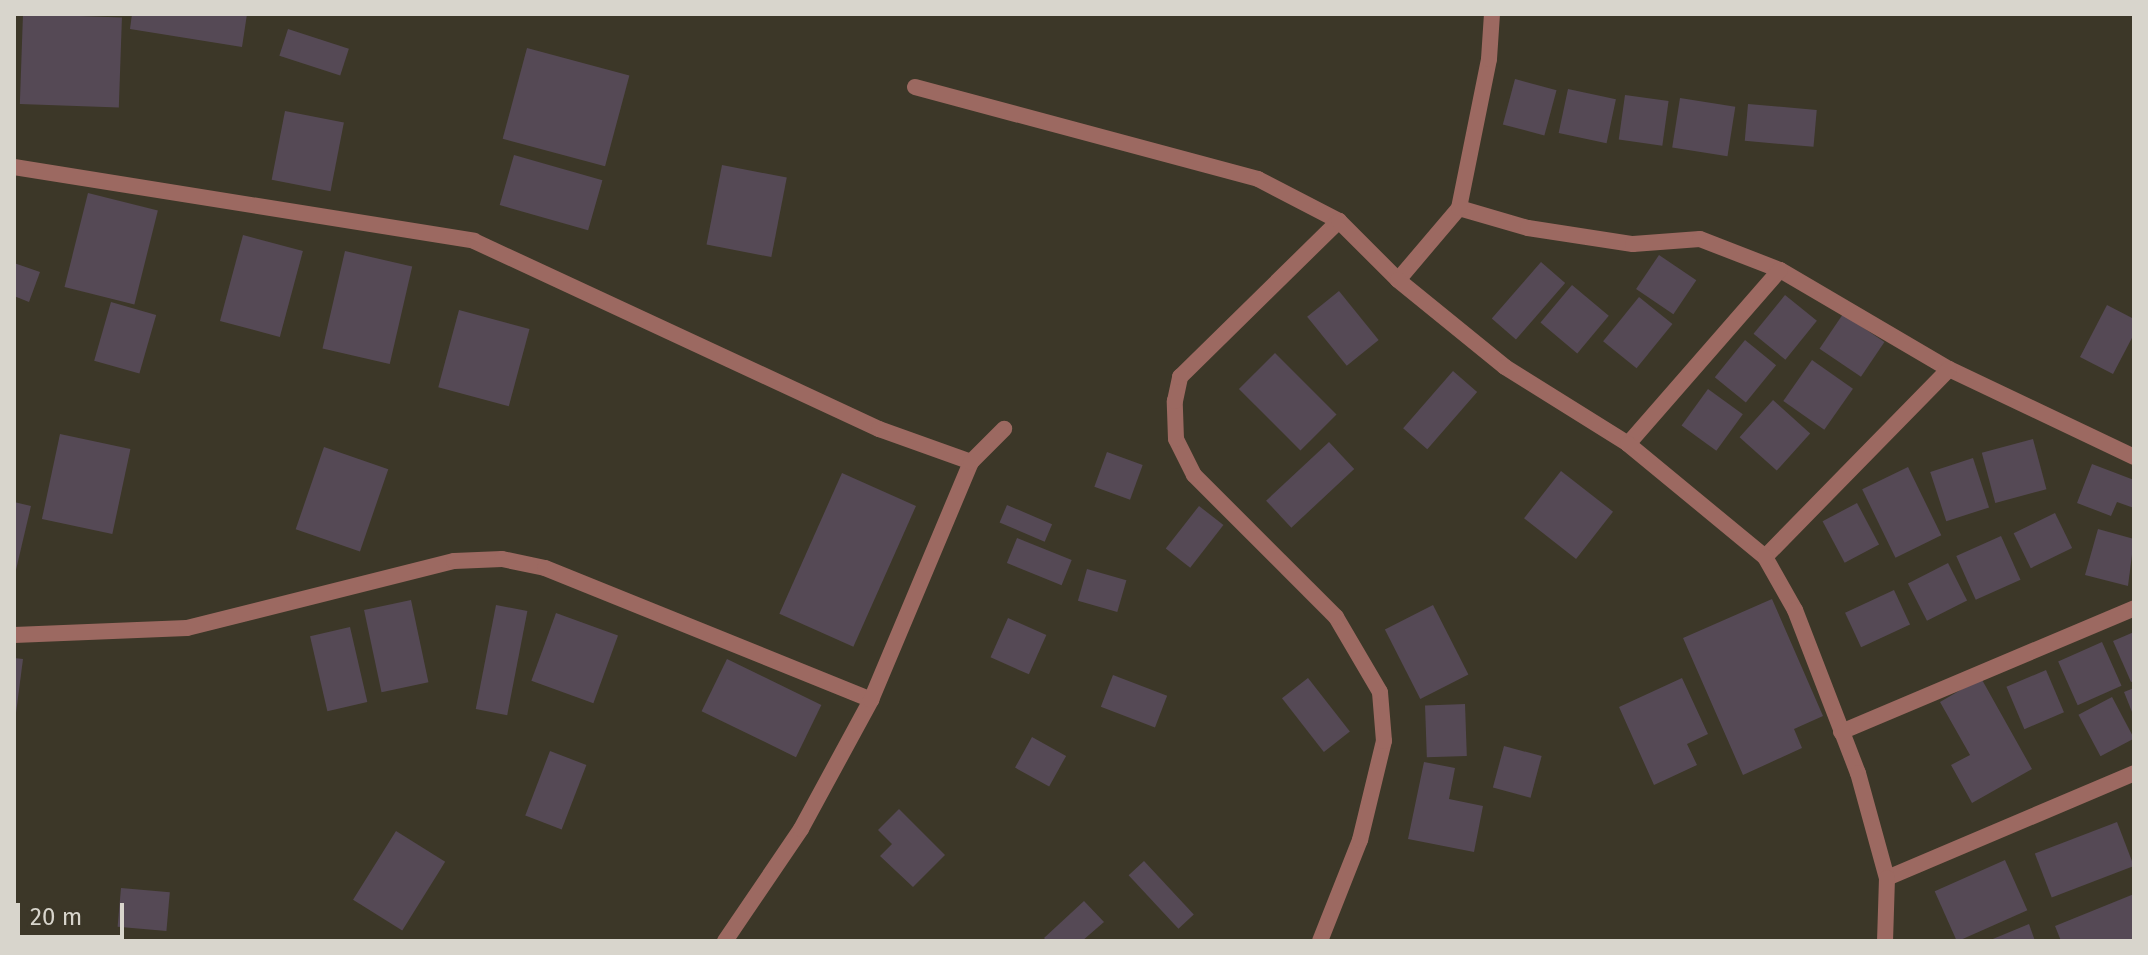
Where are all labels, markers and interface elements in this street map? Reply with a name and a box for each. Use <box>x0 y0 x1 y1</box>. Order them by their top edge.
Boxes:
scale bar <box>20 887 128 937</box>
text: 20 m <box>30 903 82 931</box>

